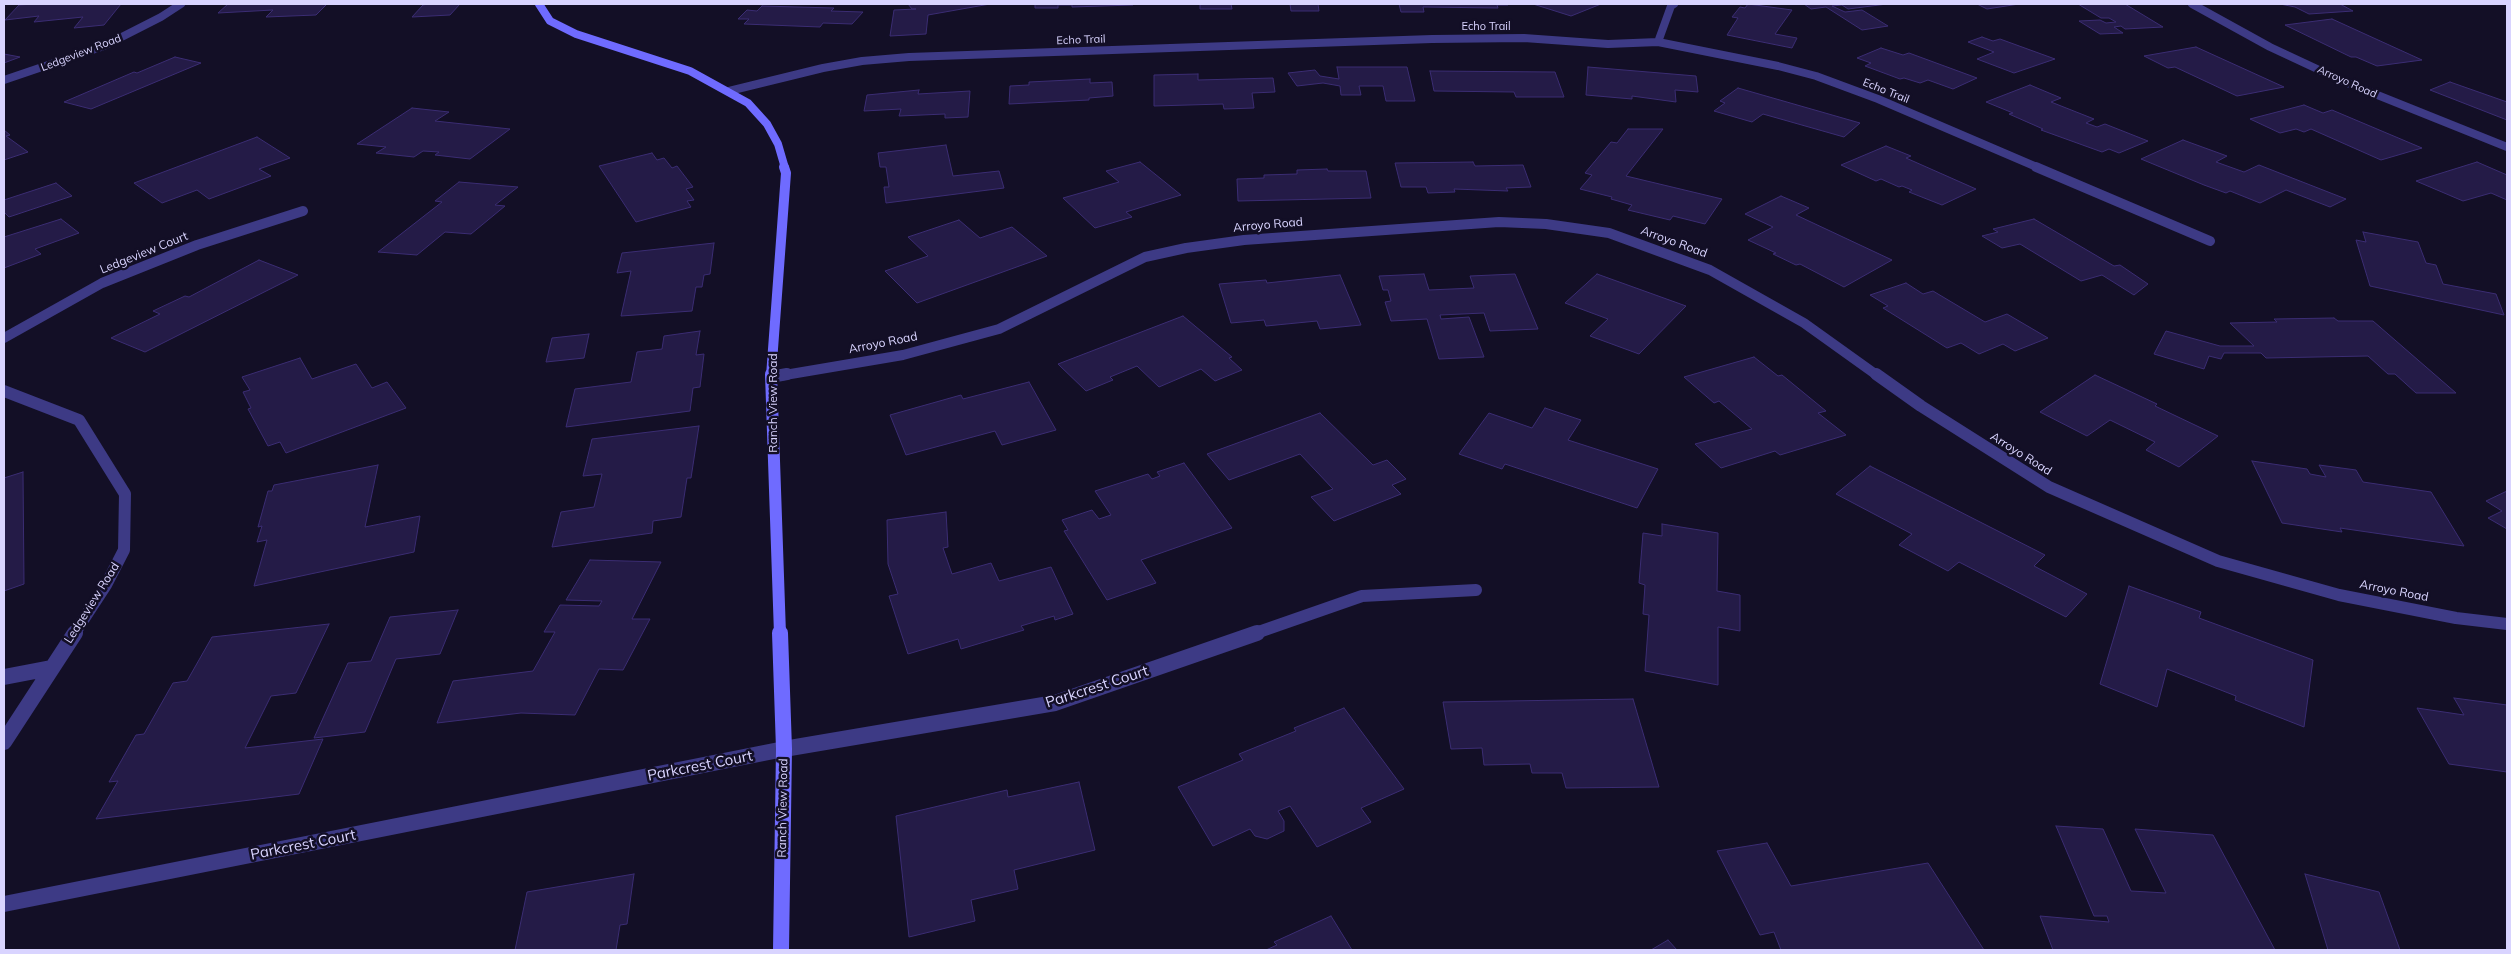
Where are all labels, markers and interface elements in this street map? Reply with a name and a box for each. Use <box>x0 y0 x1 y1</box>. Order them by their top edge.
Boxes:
street label: Echo Trail <box>1461 20 1511 34</box>
street label: Ledgeview Road <box>39 32 123 74</box>
street label: Echo Trail <box>1056 33 1106 47</box>
street label: Arroyo Road <box>2315 63 2379 101</box>
street label: Echo Trail <box>1861 76 1911 106</box>
street label: Arroyo Road <box>1233 215 1303 235</box>
street label: Arroyo Road <box>1639 223 1709 261</box>
street label: Ledgeview Court <box>98 229 190 277</box>
street label: Arroyo Road <box>847 329 919 357</box>
street label: Ranch View Road <box>766 353 780 453</box>
street label: Arroyo Road <box>1988 429 2054 479</box>
street label: Ledgeview Road <box>61 560 123 646</box>
street label: Arroyo Road <box>2358 577 2430 605</box>
street label: Parkcrest Court <box>1043 662 1151 712</box>
street label: Parkcrest Court <box>646 747 754 785</box>
street label: Ranch View Road <box>775 758 791 858</box>
street label: Parkcrest Court <box>249 826 357 864</box>

